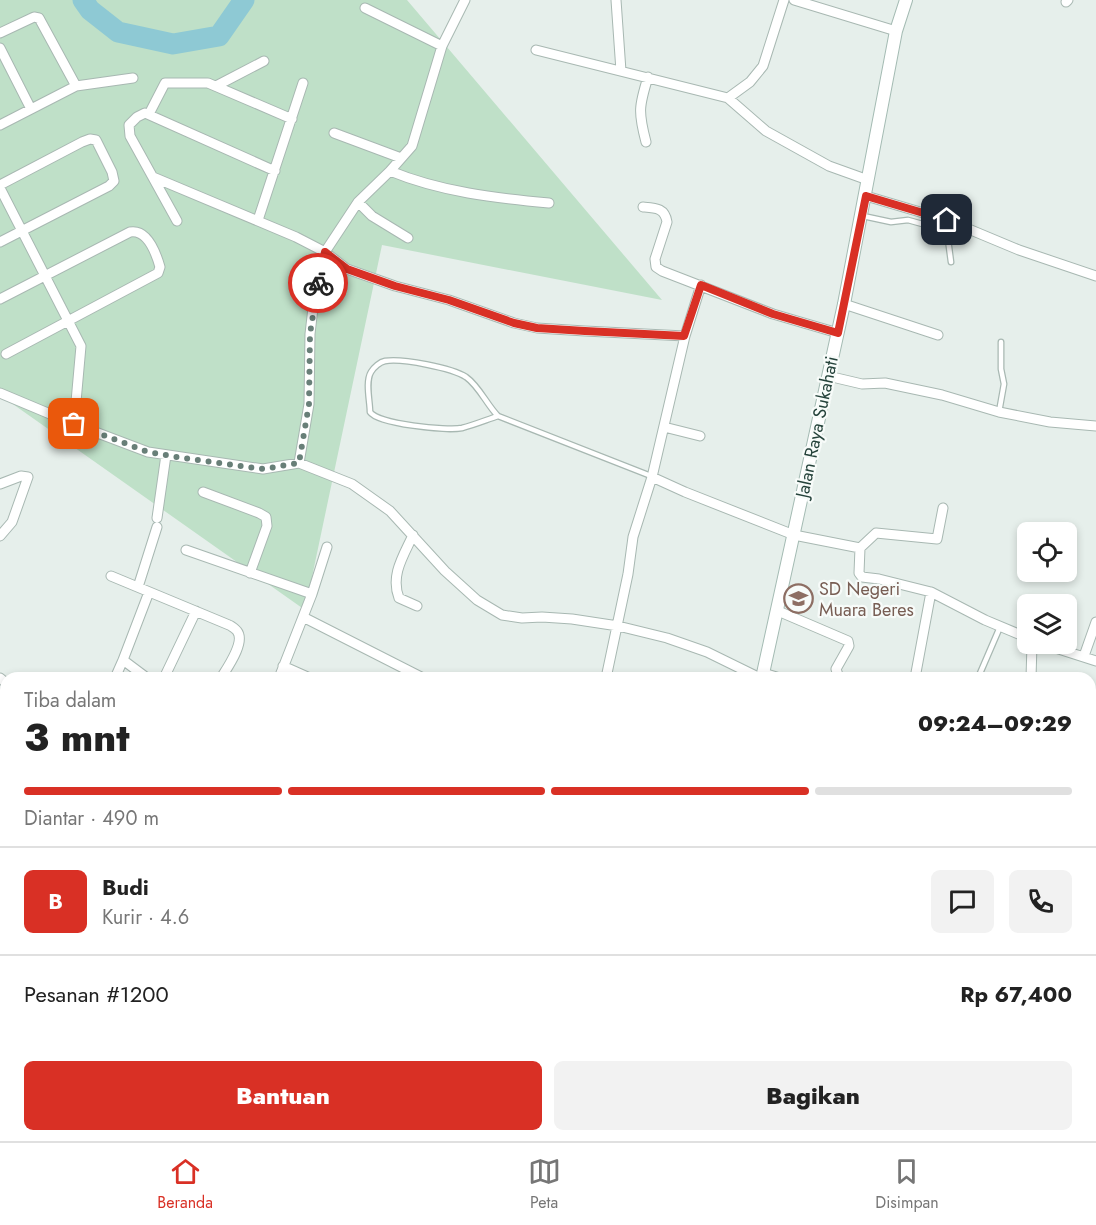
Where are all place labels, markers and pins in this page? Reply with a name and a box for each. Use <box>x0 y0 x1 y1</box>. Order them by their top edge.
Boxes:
pin <box>921 194 972 245</box>
pin <box>48 398 99 449</box>
place label: SD Negeri Muara Beres <box>819 576 914 623</box>
school or university icon: SD Negeri Muara Beres <box>782 583 814 615</box>

